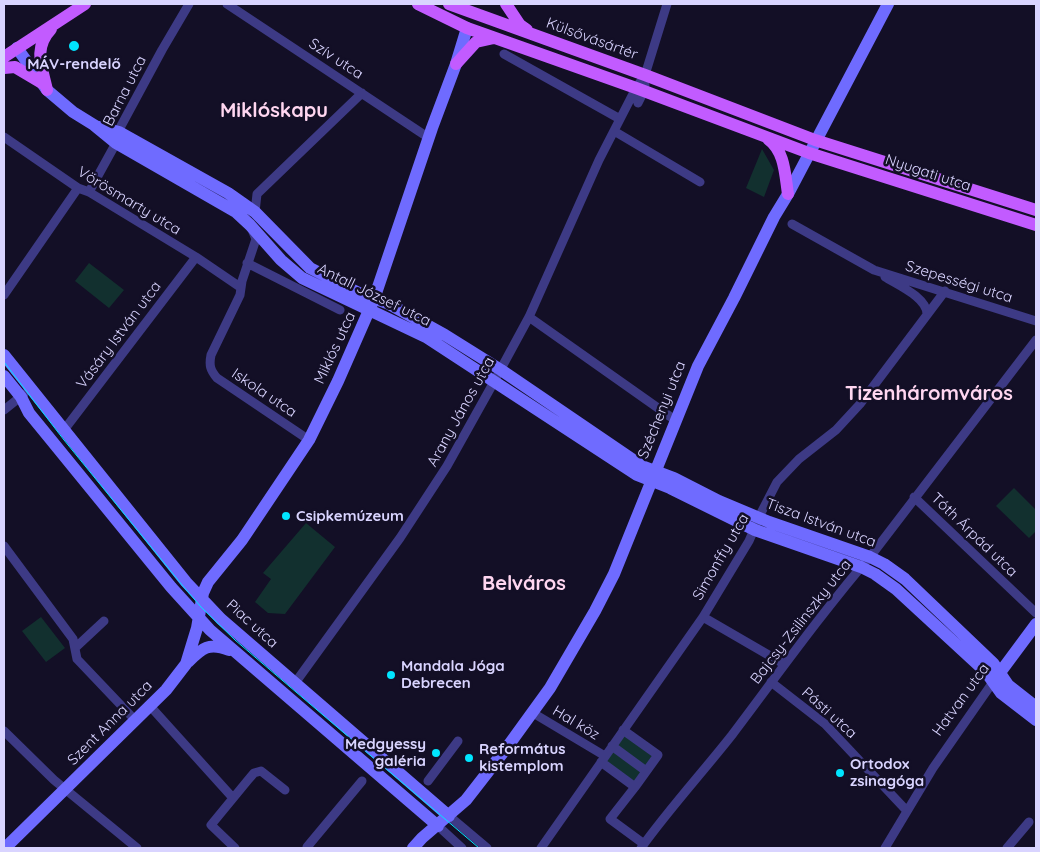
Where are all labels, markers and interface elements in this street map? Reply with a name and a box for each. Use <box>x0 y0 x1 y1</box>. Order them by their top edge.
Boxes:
street label: Külsővásártér <box>544 14 640 64</box>
street label: Szív utca <box>305 35 367 83</box>
marker: MÁV-rendelő <box>67 39 81 53</box>
street label: Barna utca <box>100 53 150 129</box>
place label: MÁV-rendelő <box>27 55 121 73</box>
district label: Miklóskapu <box>220 99 328 123</box>
street label: Nyugati utca <box>883 151 973 195</box>
street label: Vörösmarty utca <box>74 163 184 239</box>
street label: Szepességi utca <box>903 257 1015 307</box>
street label: Antall József utca <box>314 260 434 330</box>
street label: Vásáry István utca <box>73 278 165 392</box>
street label: Miklós utca <box>310 309 360 387</box>
street label: Arany János utca <box>423 354 499 470</box>
street label: Széchenyi utca <box>634 359 690 461</box>
street label: Iskola utca <box>228 365 300 421</box>
district label: Tizenháromváros <box>845 382 1013 406</box>
street label: Tóth Árpád utca <box>927 489 1021 581</box>
street label: Tisza István utca <box>764 495 878 551</box>
place label: Csipkemúzeum <box>296 507 404 525</box>
marker: Csipkemúzeum <box>280 510 292 522</box>
street label: Simonffy utca <box>689 511 753 603</box>
street label: Bajcsy-Zsilinszky utca <box>747 556 855 688</box>
district label: Belváros <box>482 572 566 596</box>
street label: Piac utca <box>222 596 282 652</box>
place label: Mandala Jóga Debrecen <box>401 657 505 692</box>
street label: Hatvan utca <box>929 660 993 740</box>
marker: Mandala Jóga Debrecen <box>385 669 397 681</box>
street label: Szent Anna utca <box>64 677 156 769</box>
street label: Pásti utca <box>798 684 860 742</box>
street label: Hal köz <box>549 702 603 744</box>
place label: Medgyessy galéria <box>345 735 426 770</box>
place label: Református kistemplom <box>479 740 565 775</box>
marker: Medgyessy galéria <box>430 747 442 759</box>
marker: Református kistemplom <box>463 752 475 764</box>
place label: Ortodox zsinagóga <box>850 755 924 790</box>
marker: Ortodox zsinagóga <box>834 767 846 779</box>

